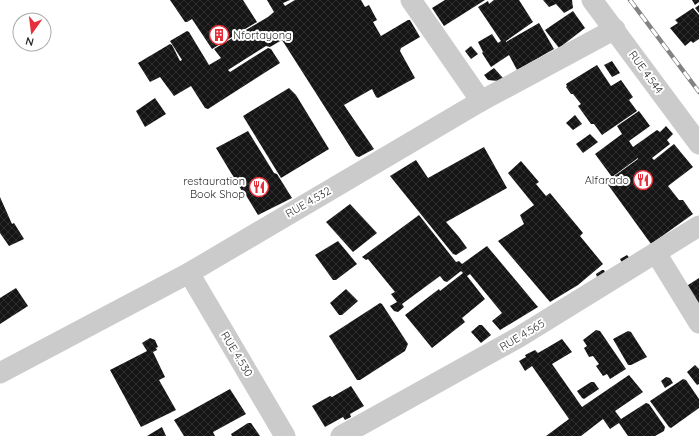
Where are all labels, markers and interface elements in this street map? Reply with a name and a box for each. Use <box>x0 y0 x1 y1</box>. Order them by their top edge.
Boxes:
north arrow <box>12 12 52 52</box>
building icon: Nfortayong <box>208 24 230 46</box>
place label: Nfortayong <box>233 28 292 42</box>
text: N <box>24 34 35 49</box>
street label: RUE 4.544 <box>626 48 666 96</box>
restaurant icon: Alfarado <box>632 169 654 191</box>
place label: Alfarado <box>585 173 629 187</box>
place label: restauration Book Shop <box>183 174 245 201</box>
restaurant icon: restauration Book Shop <box>248 176 270 198</box>
street label: RUE 4.532 <box>283 183 333 221</box>
street label: RUE 4.565 <box>497 316 547 354</box>
street label: RUE 4.530 <box>218 329 256 379</box>

